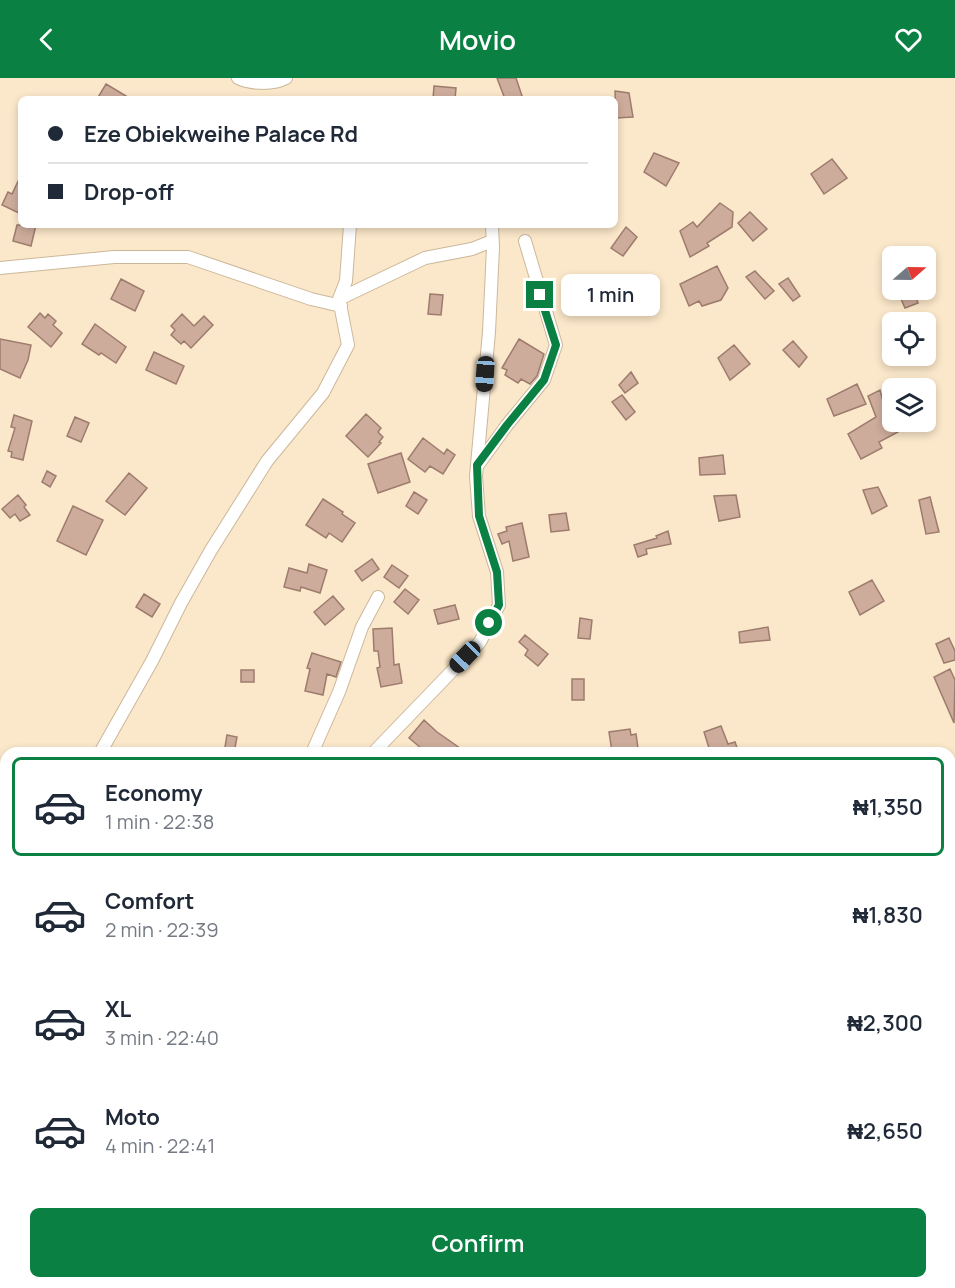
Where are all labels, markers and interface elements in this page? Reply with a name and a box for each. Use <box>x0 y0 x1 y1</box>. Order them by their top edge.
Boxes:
text: Movio <box>439 21 516 58</box>
icon: back <box>30 23 63 56</box>
icon: heart <box>892 23 925 56</box>
text: Eze Obiekweihe Palace Rd <box>84 119 358 149</box>
text: Drop-off <box>84 177 174 207</box>
north arrow <box>882 246 936 300</box>
map controls <box>882 246 936 432</box>
callout: 1 min <box>561 274 660 316</box>
route end <box>526 281 553 308</box>
text: 1 min <box>587 281 634 308</box>
button: locate <box>882 312 936 366</box>
car <box>475 355 495 393</box>
button: layers <box>882 378 936 432</box>
route start <box>475 609 502 636</box>
car <box>446 638 484 676</box>
text: Economy <box>105 778 203 808</box>
icon: car <box>33 780 87 834</box>
text: ₦1,350 <box>853 792 923 822</box>
text: 1 min · 22:38 <box>105 808 214 835</box>
text: Comfort <box>105 886 194 916</box>
icon: car <box>33 888 87 942</box>
text: ₦1,830 <box>852 900 923 930</box>
text: 2 min · 22:39 <box>105 916 219 943</box>
text: XL <box>105 994 131 1024</box>
icon: car <box>33 996 87 1050</box>
text: ₦2,300 <box>847 1008 923 1038</box>
text: 3 min · 22:40 <box>105 1024 219 1051</box>
text: Moto <box>105 1102 160 1132</box>
icon: car <box>33 1104 87 1158</box>
text: ₦2,650 <box>847 1116 923 1146</box>
text: 4 min · 22:41 <box>105 1132 215 1159</box>
button: Confirm <box>30 1208 926 1277</box>

